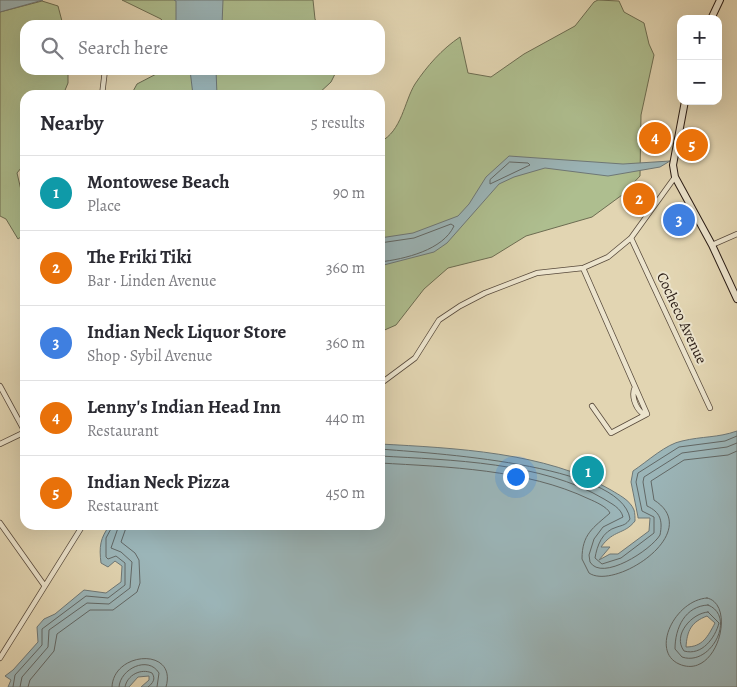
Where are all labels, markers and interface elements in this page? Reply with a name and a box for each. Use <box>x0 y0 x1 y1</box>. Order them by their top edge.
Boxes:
map controls <box>677 15 722 105</box>
button: + <box>677 15 722 60</box>
search box <box>20 20 385 75</box>
icon: search <box>38 34 66 62</box>
text: Search here <box>78 35 168 61</box>
button: − <box>677 60 722 105</box>
text: Nearby <box>40 109 103 137</box>
text: 5 results <box>311 112 365 134</box>
pin: 4 <box>639 119 671 157</box>
pin: 5 <box>676 126 708 164</box>
text: Montowese Beach <box>87 169 230 195</box>
pin: 2 <box>623 180 655 218</box>
text: 1 <box>53 182 59 204</box>
text: 90 m <box>333 182 365 204</box>
text: Place <box>87 195 121 217</box>
pin: 3 <box>663 201 695 239</box>
text: The Friki Tiki <box>87 244 192 270</box>
text: 2 <box>52 257 60 279</box>
text: 360 m <box>326 257 365 279</box>
street label: Cocheco Avenue <box>652 269 712 367</box>
text: Bar · Linden Avenue <box>87 270 216 292</box>
text: Indian Neck Liquor Store <box>87 319 286 345</box>
text: 3 <box>53 332 59 354</box>
text: 360 m <box>326 332 365 354</box>
text: Shop · Sybil Avenue <box>87 345 212 367</box>
text: Lenny's Indian Head Inn <box>87 394 281 420</box>
text: 4 <box>52 407 60 429</box>
text: 440 m <box>325 407 365 429</box>
text: Restaurant <box>87 420 159 442</box>
pin: 1 <box>572 453 604 491</box>
your location <box>503 464 529 490</box>
text: Indian Neck Pizza <box>87 469 230 495</box>
text: 5 <box>53 482 59 504</box>
text: 450 m <box>326 482 365 504</box>
text: Restaurant <box>87 495 159 517</box>

